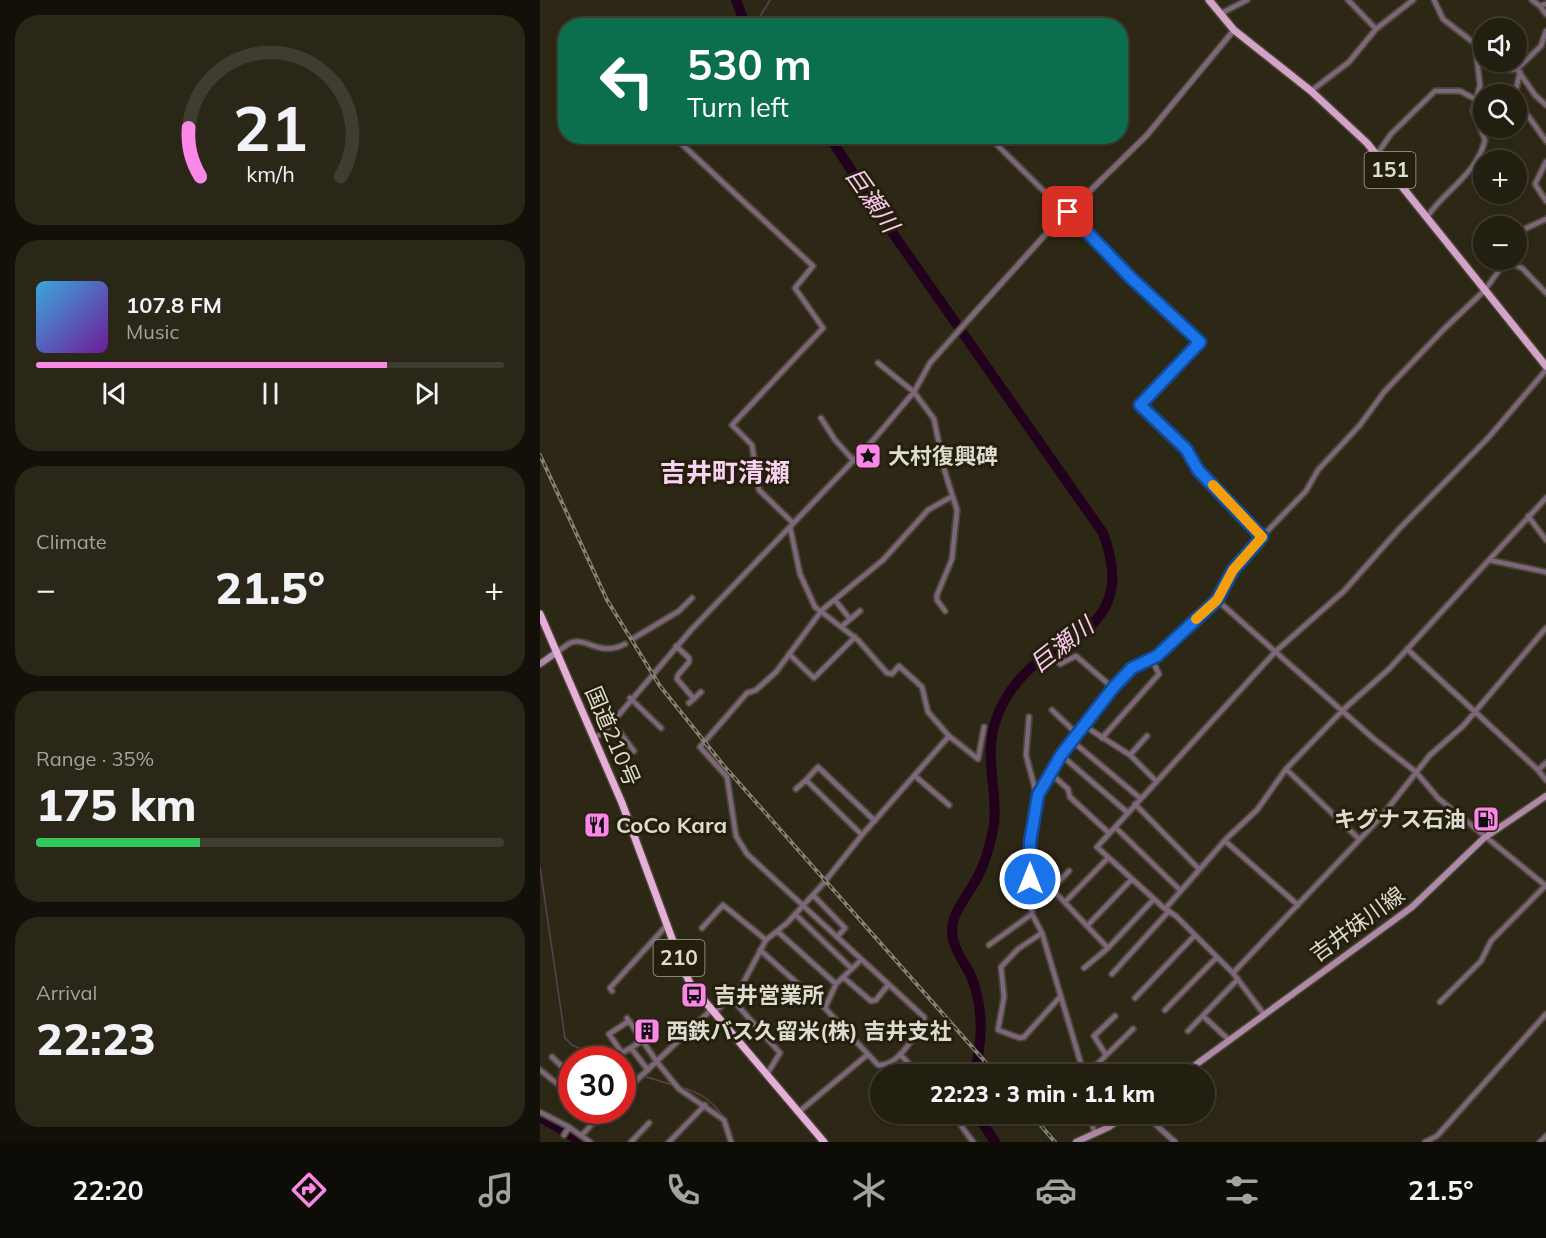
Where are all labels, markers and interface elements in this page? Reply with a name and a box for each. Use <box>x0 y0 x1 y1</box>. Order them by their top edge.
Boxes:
map controls <box>1473 18 1527 270</box>
button: sound <box>1473 18 1527 72</box>
text: 530 m <box>687 38 812 91</box>
icon: left <box>588 42 666 120</box>
button: search <box>1473 84 1527 138</box>
text: 21 <box>233 88 307 167</box>
text: Turn left <box>687 90 789 124</box>
button: + <box>1473 150 1527 204</box>
road number: 151 <box>1364 152 1416 188</box>
text: km/h <box>246 161 294 188</box>
water label: 巨瀬川 <box>840 161 907 240</box>
pin <box>1042 186 1093 237</box>
icon: arrive <box>1051 195 1084 228</box>
button: − <box>1473 216 1527 270</box>
text: 107.8 FM <box>126 291 222 319</box>
text: Music <box>126 319 179 344</box>
icon: previous <box>98 377 131 410</box>
icon: pause <box>254 377 287 410</box>
icon: next <box>410 377 443 410</box>
place icon: 大村復興碑 <box>853 441 883 471</box>
place label: 大村復興碑 <box>888 442 998 470</box>
district label: 吉井町清瀬 <box>660 456 790 489</box>
text: Climate <box>36 529 107 554</box>
text: 21.5° <box>215 559 325 615</box>
text: − <box>36 568 56 609</box>
text: + <box>484 568 504 609</box>
water label: 巨瀬川 <box>1024 608 1101 678</box>
street label: 国道210号 <box>579 682 647 790</box>
text: Range · 35% <box>36 746 154 771</box>
text: 175 km <box>36 776 197 832</box>
fuel station icon: キグナス石油 <box>1471 804 1501 834</box>
place label: キグナス石油 <box>1334 805 1466 833</box>
restaurant icon: CoCo Kara <box>582 810 612 840</box>
place label: CoCo Kara <box>616 811 727 839</box>
position arrow <box>998 847 1062 911</box>
street label: 吉井妹川線 <box>1304 880 1410 968</box>
road number: 210 <box>654 940 704 976</box>
text: Arrival <box>36 980 97 1005</box>
bus stop icon: 吉井営業所 <box>679 980 709 1010</box>
place label: 吉井営業所 <box>714 981 824 1009</box>
text: 22:23 <box>36 1010 156 1066</box>
building icon: 西鉄バス久留米(株) 吉井支社 <box>632 1016 662 1046</box>
place label: 西鉄バス久留米(株) 吉井支社 <box>666 1017 952 1045</box>
speed limit sign: 30 <box>558 1046 636 1124</box>
text: 22:23 · 3 min · 1.1 km <box>930 1080 1155 1108</box>
icon: directions <box>288 1169 330 1211</box>
icon: music <box>475 1169 517 1211</box>
icon: phone <box>662 1169 704 1211</box>
icon: climate <box>848 1169 890 1211</box>
icon: car <box>1035 1169 1077 1211</box>
icon: filters <box>1221 1169 1263 1211</box>
text: 22:20 <box>72 1173 144 1207</box>
text: 21.5° <box>1408 1173 1474 1207</box>

